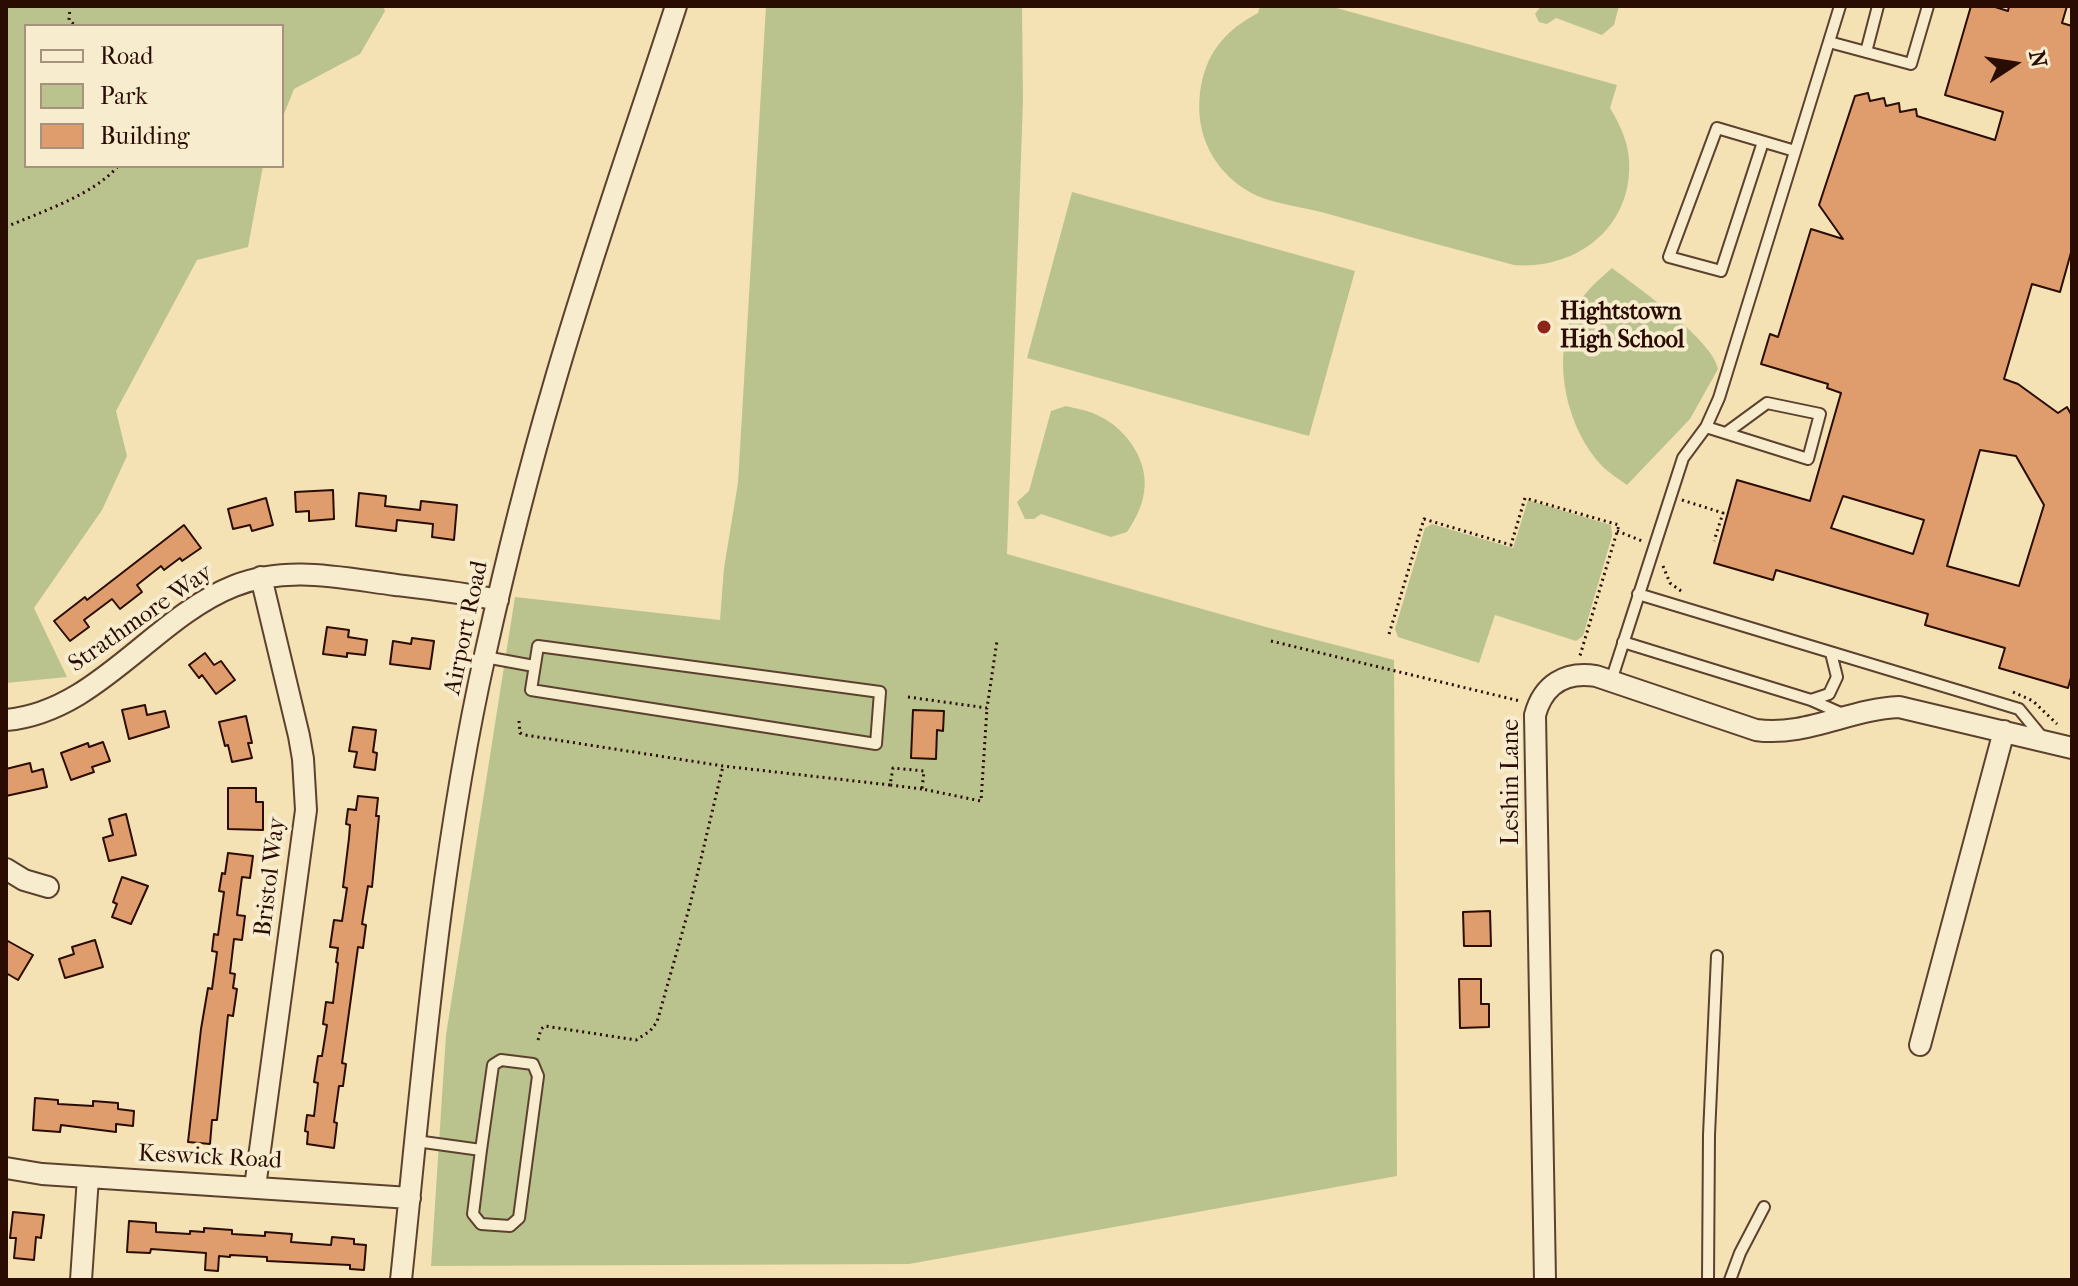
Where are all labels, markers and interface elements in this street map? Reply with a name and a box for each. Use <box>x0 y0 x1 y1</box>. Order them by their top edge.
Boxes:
legend <box>24 24 284 168</box>
north arrow <box>1974 24 2054 104</box>
text: Road <box>100 42 153 70</box>
text: N <box>2023 48 2052 70</box>
text: Park <box>100 82 148 110</box>
text: Building <box>100 122 190 150</box>
place label: Hightstown High School <box>1560 299 1684 355</box>
marker: Hightstown High School <box>1535 318 1553 336</box>
street label: Airport Road <box>439 558 495 698</box>
street label: Strathmore Way <box>64 559 218 679</box>
street label: Leshin Lane <box>1498 719 1526 845</box>
street label: Bristol Way <box>249 816 293 938</box>
street label: Keswick Road <box>137 1140 283 1176</box>

